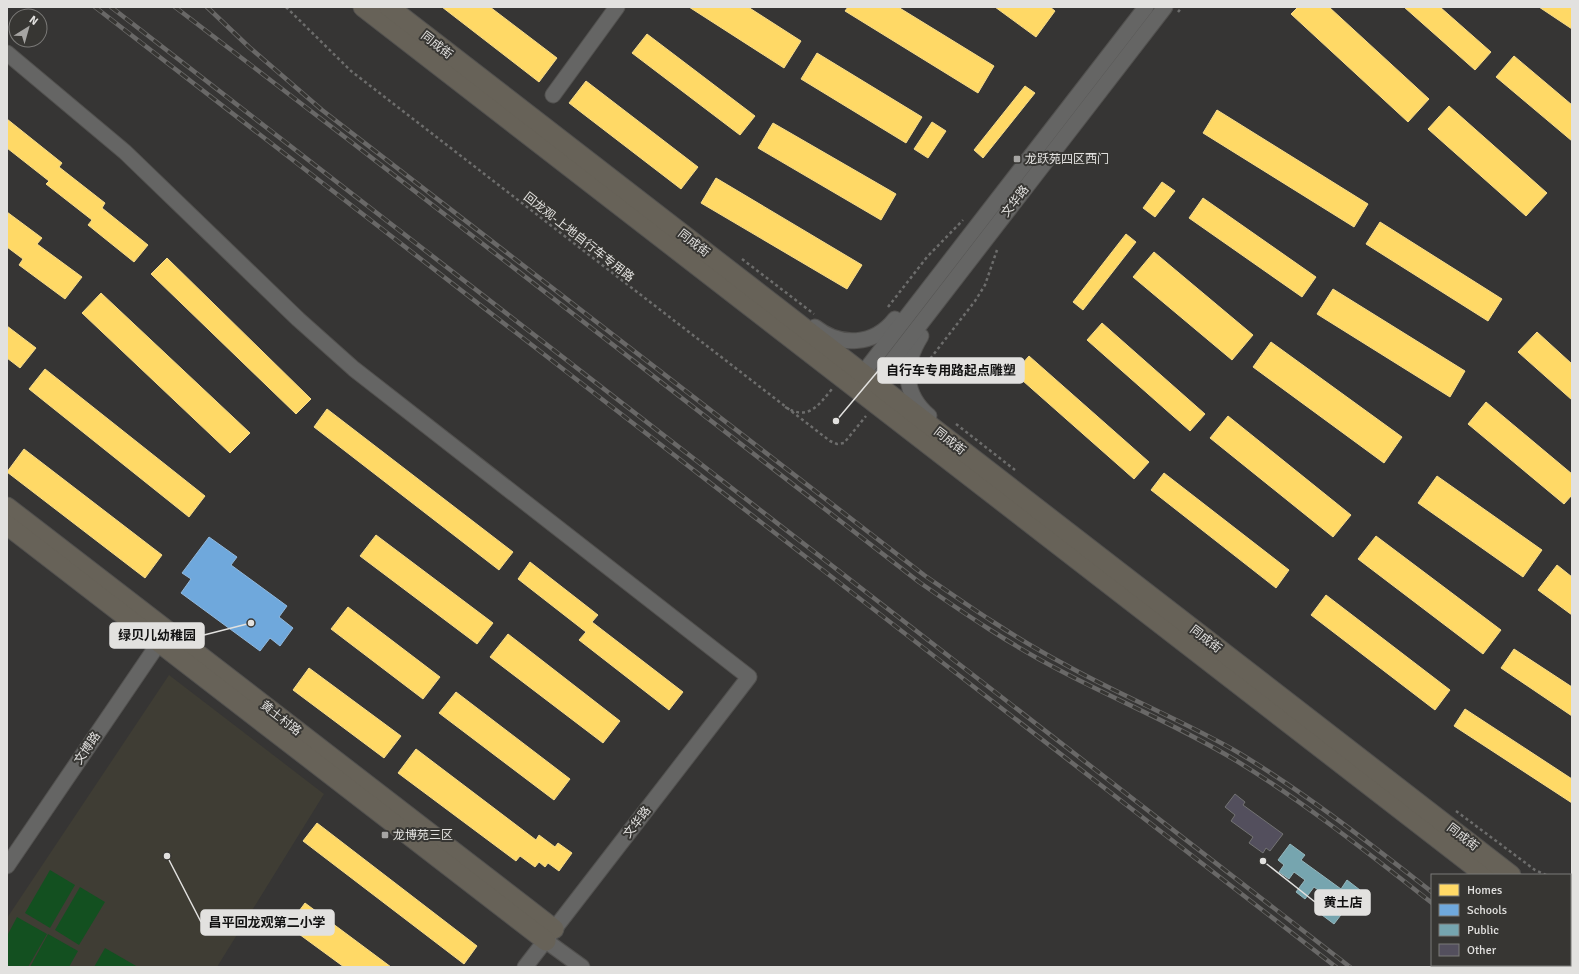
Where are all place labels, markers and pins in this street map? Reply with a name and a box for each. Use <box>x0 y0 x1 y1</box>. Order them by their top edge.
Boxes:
place label: 龙跃苑四区西门 <box>1025 152 1109 167</box>
marker: 龙跃苑四区西门 <box>1012 154 1022 164</box>
callout: 自行车专用路起点雕塑 <box>878 358 1024 383</box>
callout: 绿贝儿幼稚园 <box>110 623 204 648</box>
place label: 龙博苑三区 <box>393 828 453 843</box>
marker: 龙博苑三区 <box>380 830 390 840</box>
callout: 黄土店 <box>1315 890 1370 915</box>
callout: 昌平回龙观第二小学 <box>201 910 334 935</box>

